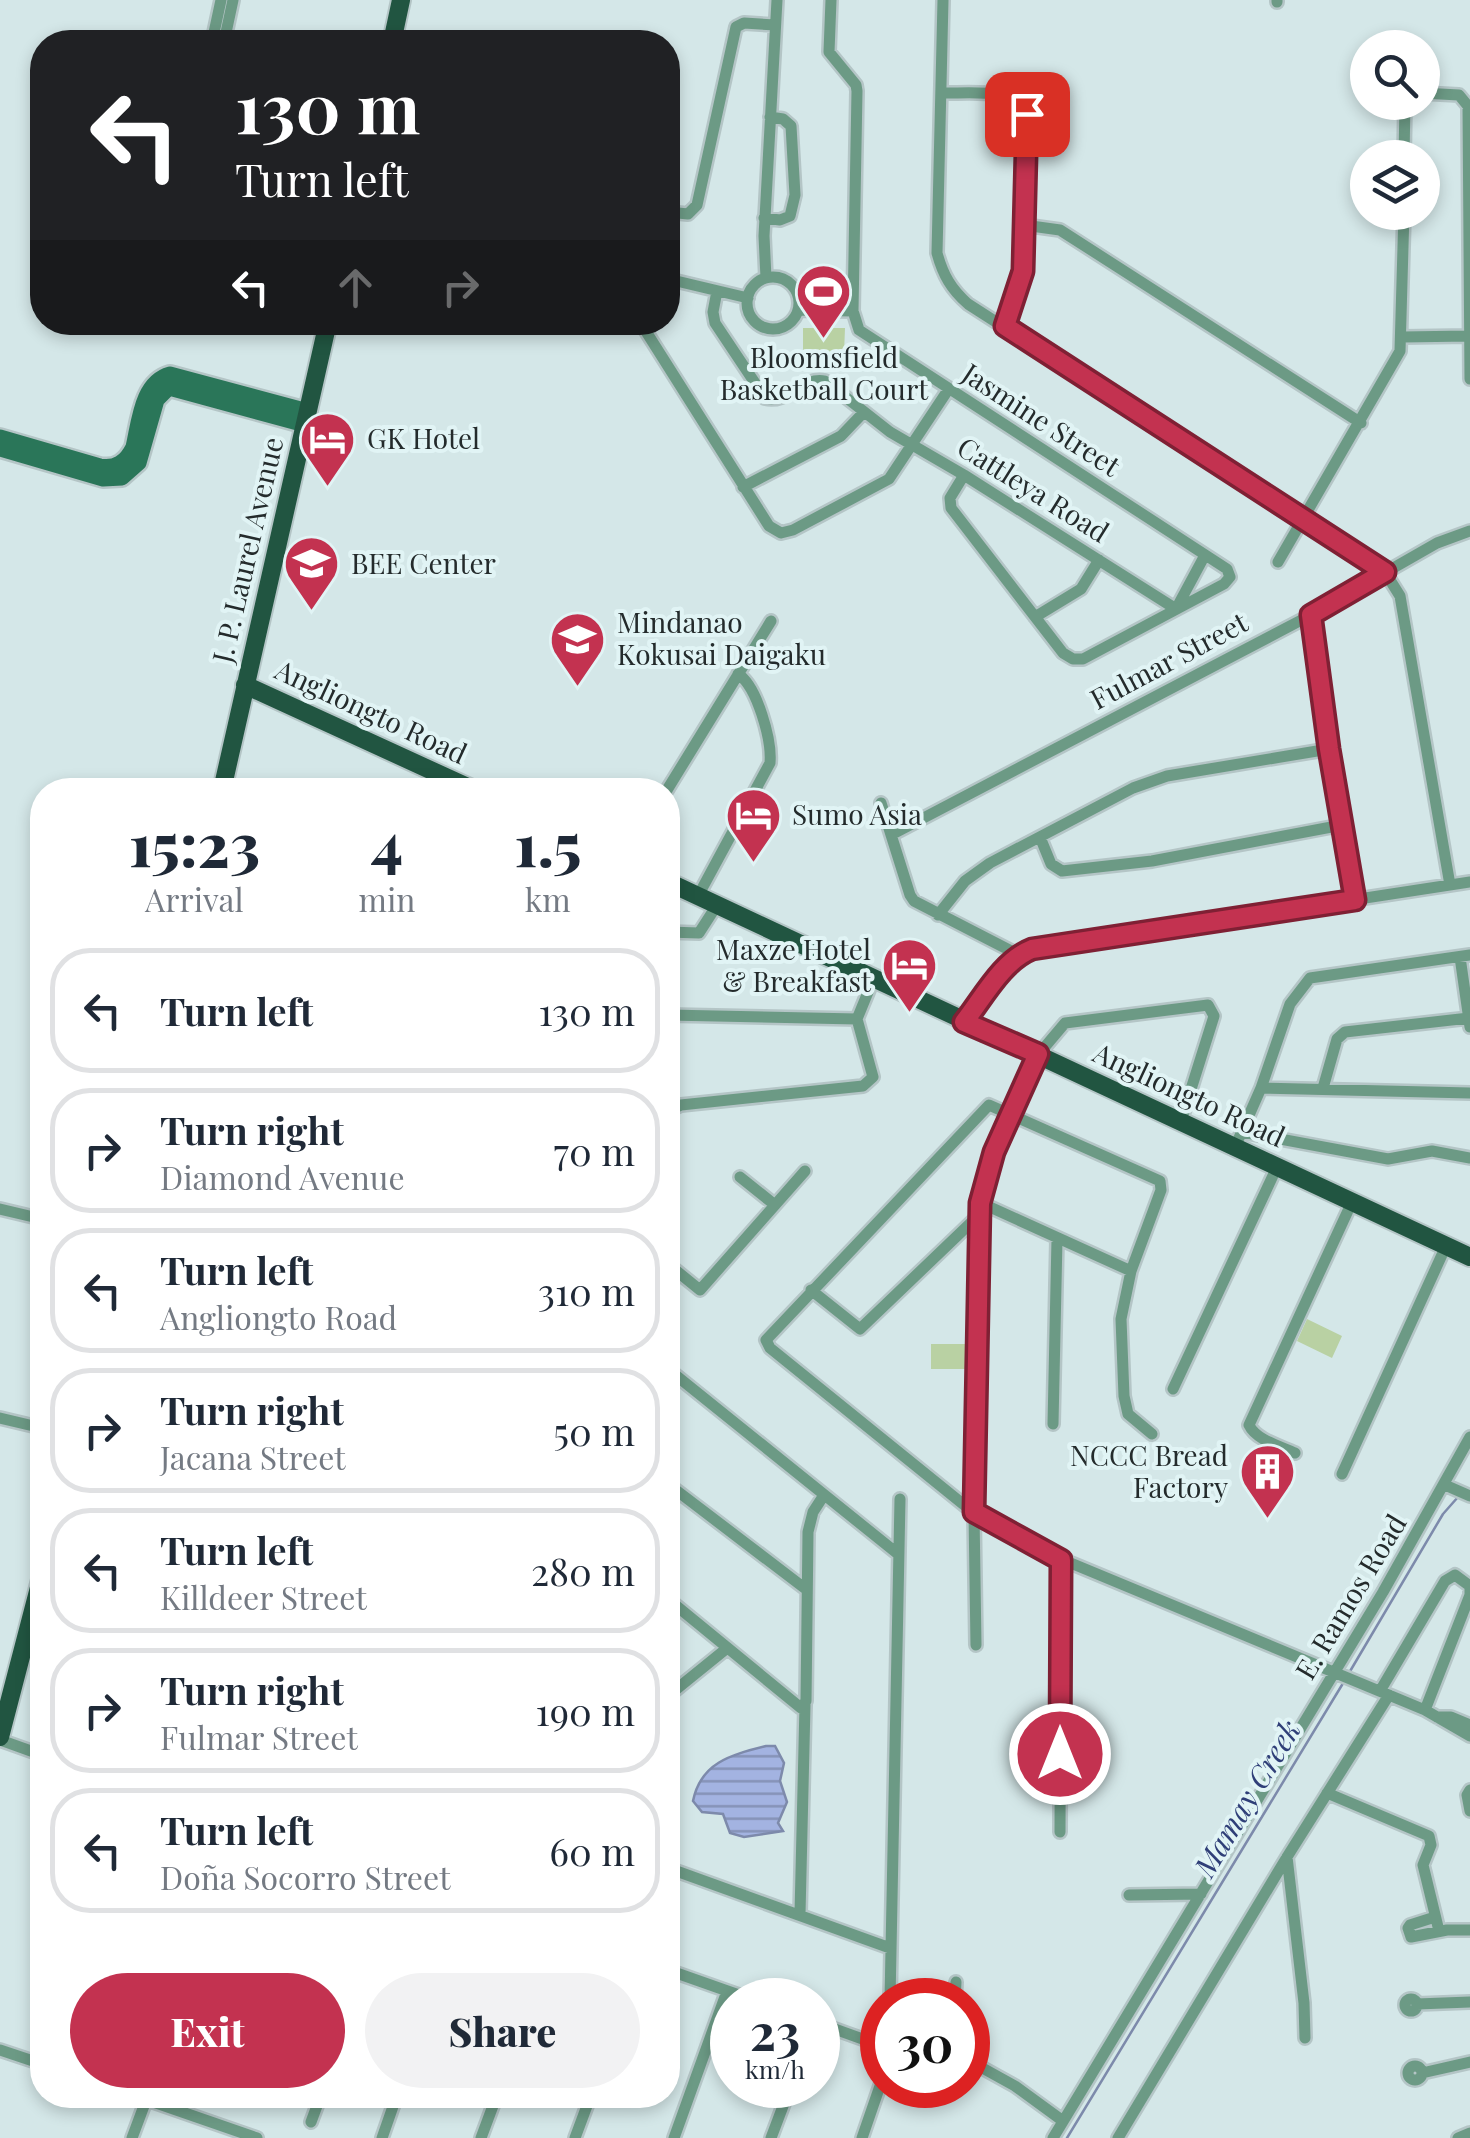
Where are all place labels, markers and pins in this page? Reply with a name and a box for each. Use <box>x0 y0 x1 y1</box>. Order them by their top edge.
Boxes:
pin <box>985 72 1070 157</box>
sports icon: Bloomsfield Basketball Court <box>794 262 854 341</box>
place label: Bloomsfield Basketball Court <box>720 338 929 407</box>
hotel icon: GK Hotel <box>298 409 358 488</box>
place label: GK Hotel <box>367 419 480 456</box>
school or university icon: BEE Center <box>282 534 342 613</box>
place label: BEE Center <box>351 544 497 581</box>
place label: Mindanao Kokusai Daigaku <box>617 603 826 672</box>
school or university icon: Mindanao Kokusai Daigaku <box>548 609 608 688</box>
hotel icon: Sumo Asia <box>723 785 783 864</box>
place label: Sumo Asia <box>792 795 922 832</box>
place label: Maxze Hotel & Breakfast <box>716 930 872 999</box>
hotel icon: Maxze Hotel & Breakfast <box>880 936 940 1015</box>
place label: NCCC Bread Factory <box>1070 1436 1228 1505</box>
building icon: NCCC Bread Factory <box>1237 1442 1297 1521</box>

